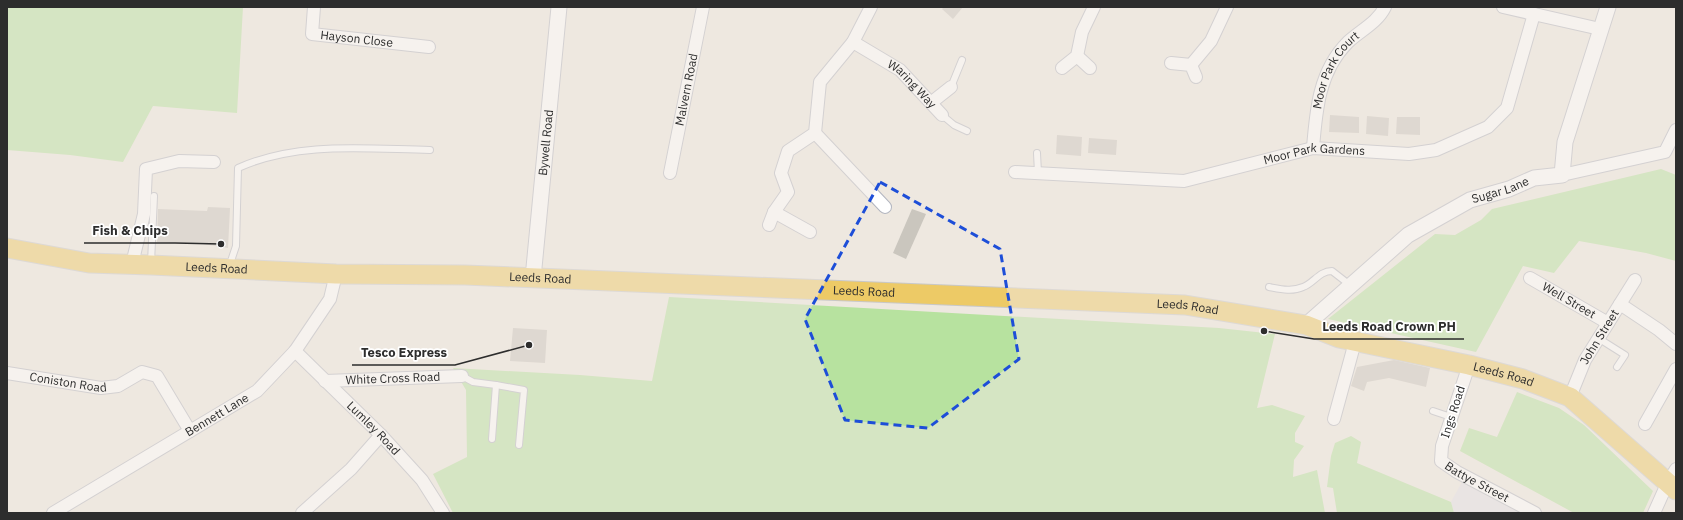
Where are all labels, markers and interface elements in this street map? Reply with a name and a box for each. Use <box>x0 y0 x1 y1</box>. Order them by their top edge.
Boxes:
street label: Hayson Close <box>320 27 394 50</box>
street label: Moor Park Court <box>1309 28 1362 110</box>
street label: Malvern Road <box>672 52 701 127</box>
street label: Waring Way <box>885 56 940 111</box>
street label: Bywell Road <box>535 109 556 176</box>
street label: Moor Park Gardens <box>1262 140 1366 167</box>
street label: Sugar Lane <box>1470 173 1531 206</box>
callout: Fish & Chips <box>84 218 175 243</box>
text: Fish & Chips <box>92 222 168 239</box>
street label: Leeds Road <box>185 259 248 277</box>
street label: Leeds Road <box>509 269 572 286</box>
street label: Well Street <box>1540 279 1599 321</box>
street label: Leeds Road <box>833 282 896 300</box>
street label: Leeds Road <box>1156 296 1220 317</box>
street label: John Street <box>1576 306 1622 366</box>
callout: Leeds Road Crown PH <box>1314 314 1464 339</box>
text: Leeds Road Crown PH <box>1322 318 1456 335</box>
callout: Tesco Express <box>352 340 455 365</box>
text: Tesco Express <box>361 344 448 361</box>
street label: Leeds Road <box>1472 358 1536 390</box>
street label: Coniston Road <box>29 369 108 395</box>
street label: White Cross Road <box>345 369 441 387</box>
street label: Ings Road <box>1437 384 1468 440</box>
street label: Bennett Lane <box>182 389 252 439</box>
street label: Lumley Road <box>344 398 403 458</box>
street label: Battye Street <box>1442 458 1512 505</box>

